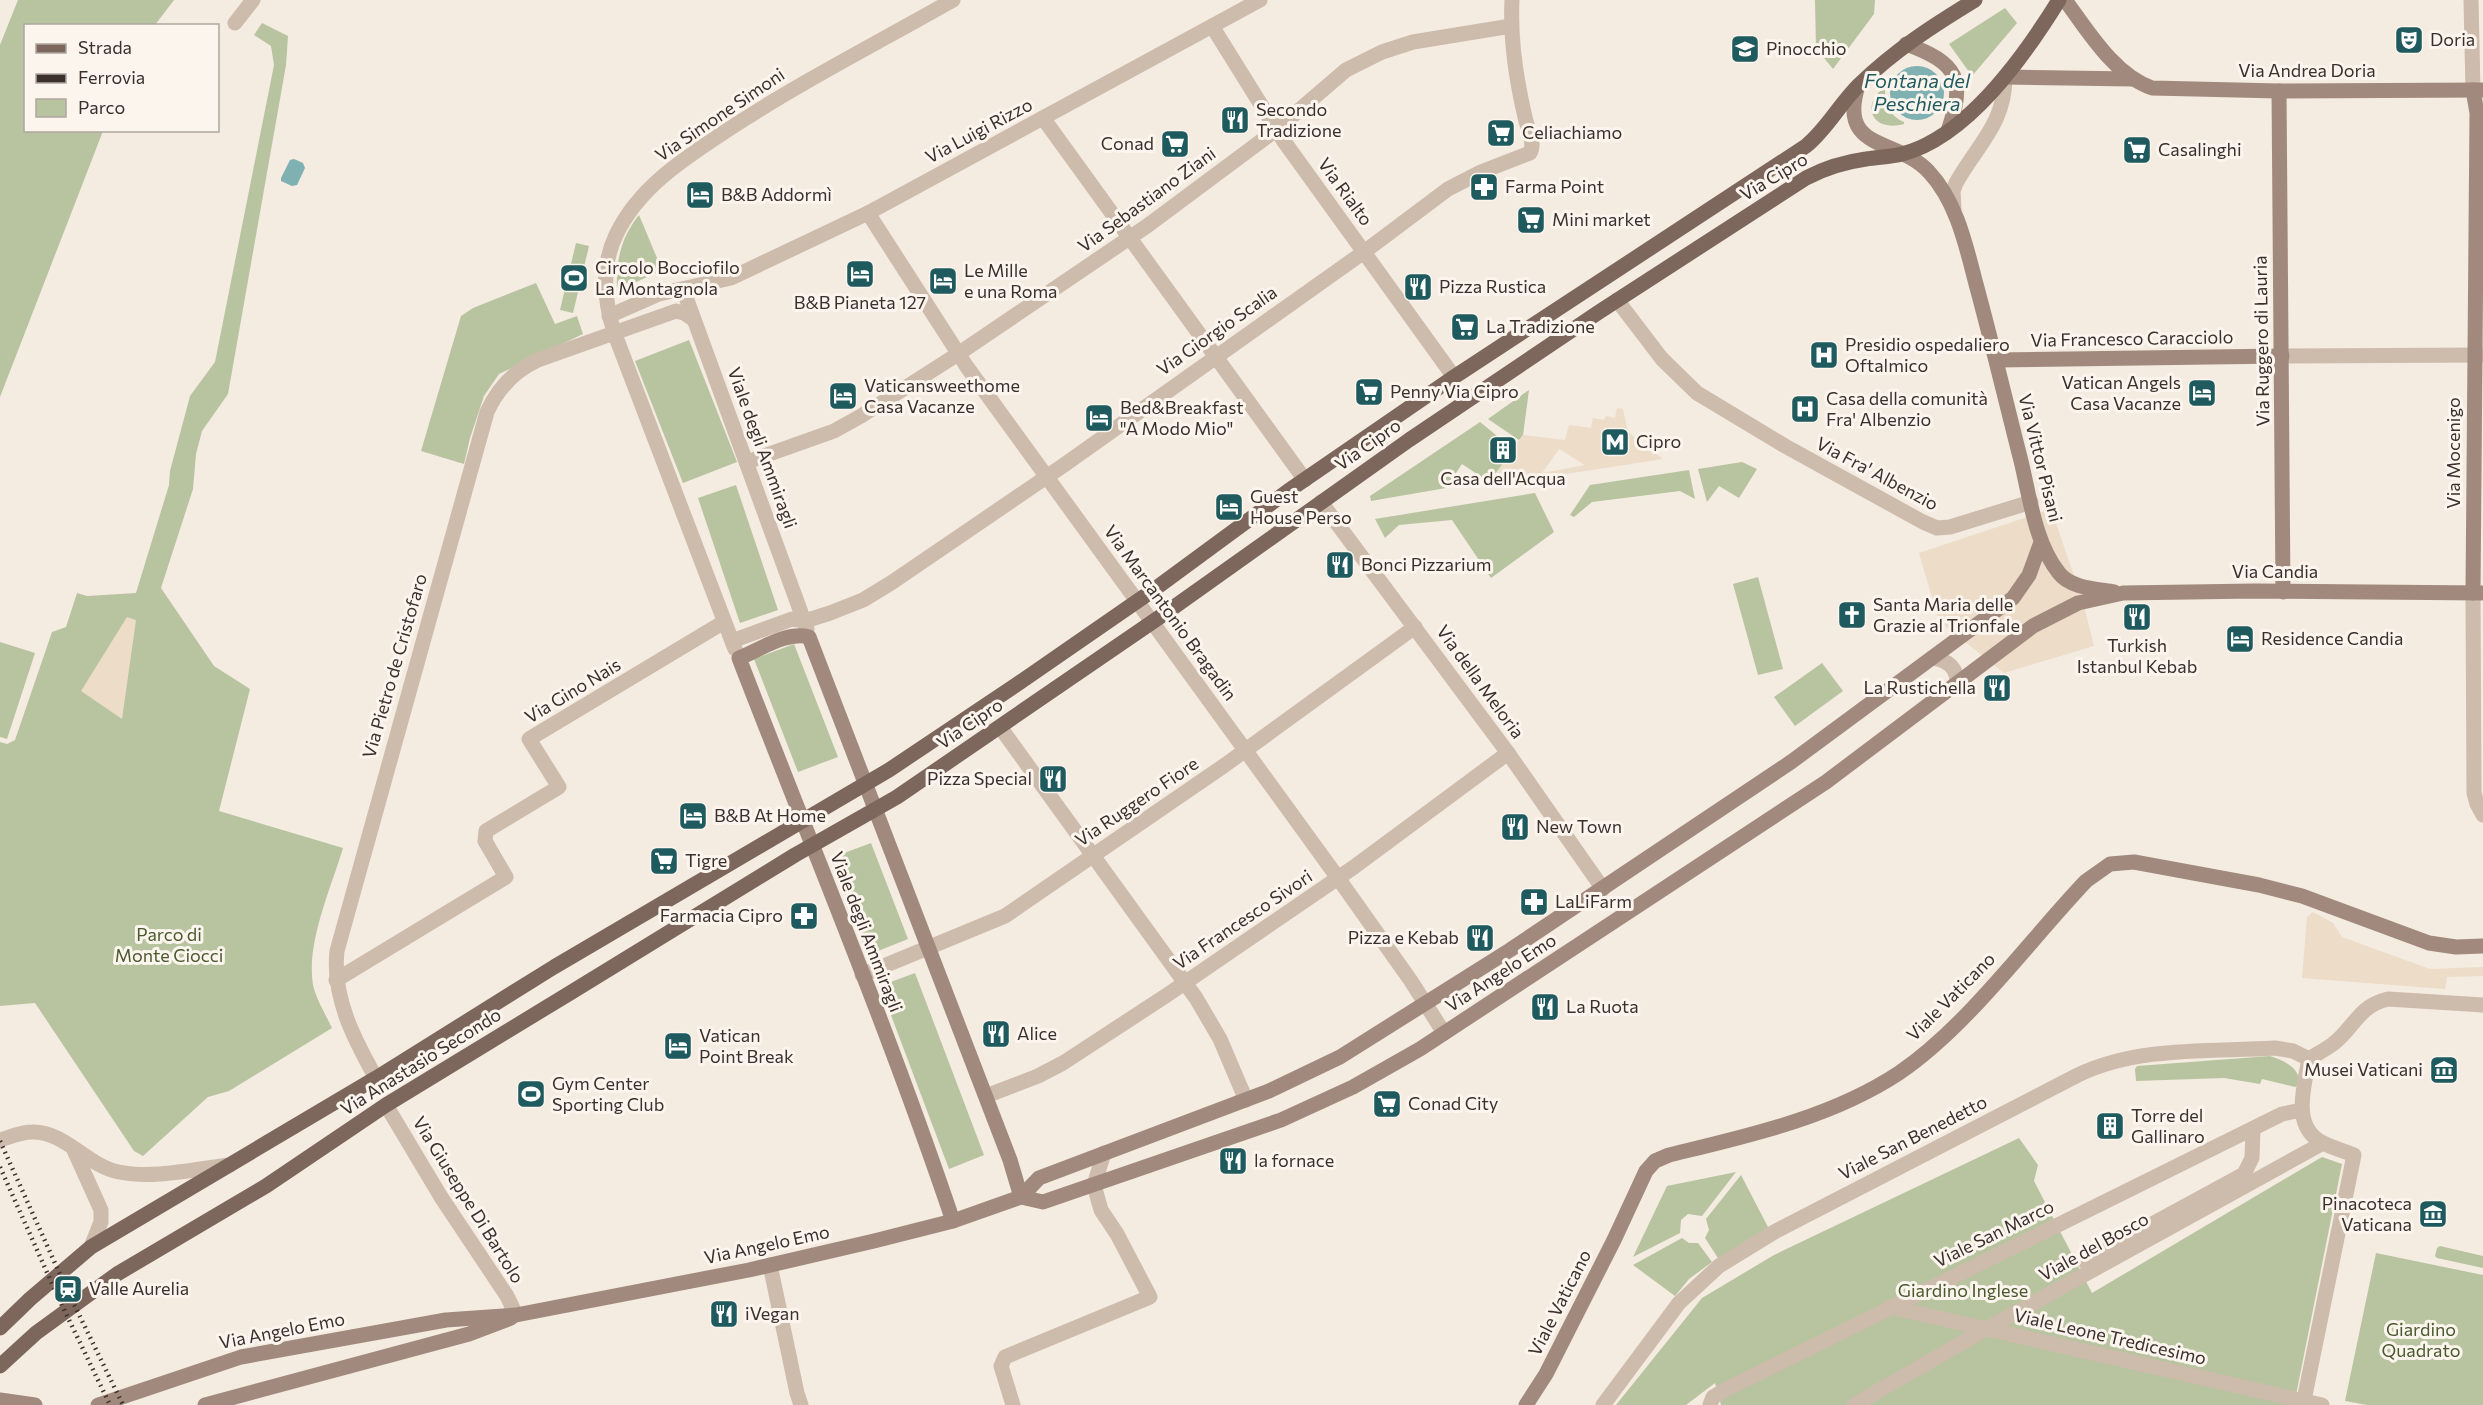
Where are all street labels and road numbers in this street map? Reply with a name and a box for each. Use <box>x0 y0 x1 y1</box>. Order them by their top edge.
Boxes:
street label: Via Andrea Doria <box>2238 59 2376 81</box>
street label: Via Simone Simoni <box>651 63 788 166</box>
street label: Via Luigi Rizzo <box>921 93 1036 168</box>
street label: Via Sebastiano Ziani <box>1073 142 1220 257</box>
street label: Via Cipro <box>1736 147 1811 205</box>
street label: Via Rialto <box>1314 153 1378 230</box>
street label: Via Ruggero di Lauria <box>2249 255 2273 427</box>
street label: Via Giorgio Scalia <box>1152 281 1281 380</box>
street label: Via Francesco Caracciolo <box>2030 325 2234 351</box>
street label: Viale degli Ammiragli <box>724 364 802 531</box>
street label: Via Vittor Pisani <box>2014 391 2068 524</box>
street label: Via Mocenigo <box>2442 397 2464 509</box>
street label: Via Cipro <box>1330 414 1404 475</box>
street label: Via Fra' Albenzio <box>1813 432 1942 515</box>
street label: Via Marcantonio Bragadin <box>1100 520 1242 704</box>
street label: Via Candia <box>2232 560 2318 582</box>
street label: Via Pietro de Cristofaro <box>357 571 431 761</box>
street label: Via della Meloria <box>1432 620 1529 742</box>
street label: Via Gino Nais <box>521 653 624 727</box>
street label: Via Cipro <box>932 693 1007 753</box>
street label: Via Ruggero Fiore <box>1071 752 1202 851</box>
street label: Viale degli Ammiragli <box>826 848 908 1015</box>
street label: Via Francesco Sivori <box>1169 864 1316 974</box>
street label: Via Angelo Emo <box>1441 928 1560 1016</box>
street label: Viale Vaticano <box>1901 947 1999 1045</box>
street label: Via Anastasio Secondo <box>336 1003 505 1120</box>
street label: Viale San Benedetto <box>1835 1090 1990 1184</box>
street label: Via Giuseppe Di Bartolo <box>409 1112 529 1287</box>
street label: Viale San Marco <box>1930 1195 2057 1272</box>
street label: Viale del Bosco <box>2035 1207 2152 1285</box>
street label: Via Angelo Emo <box>702 1220 831 1268</box>
street label: Viale Vaticano <box>1523 1246 1595 1359</box>
street label: Viale Leone Tredicesimo <box>2012 1303 2209 1369</box>
street label: Via Angelo Emo <box>217 1307 347 1353</box>

